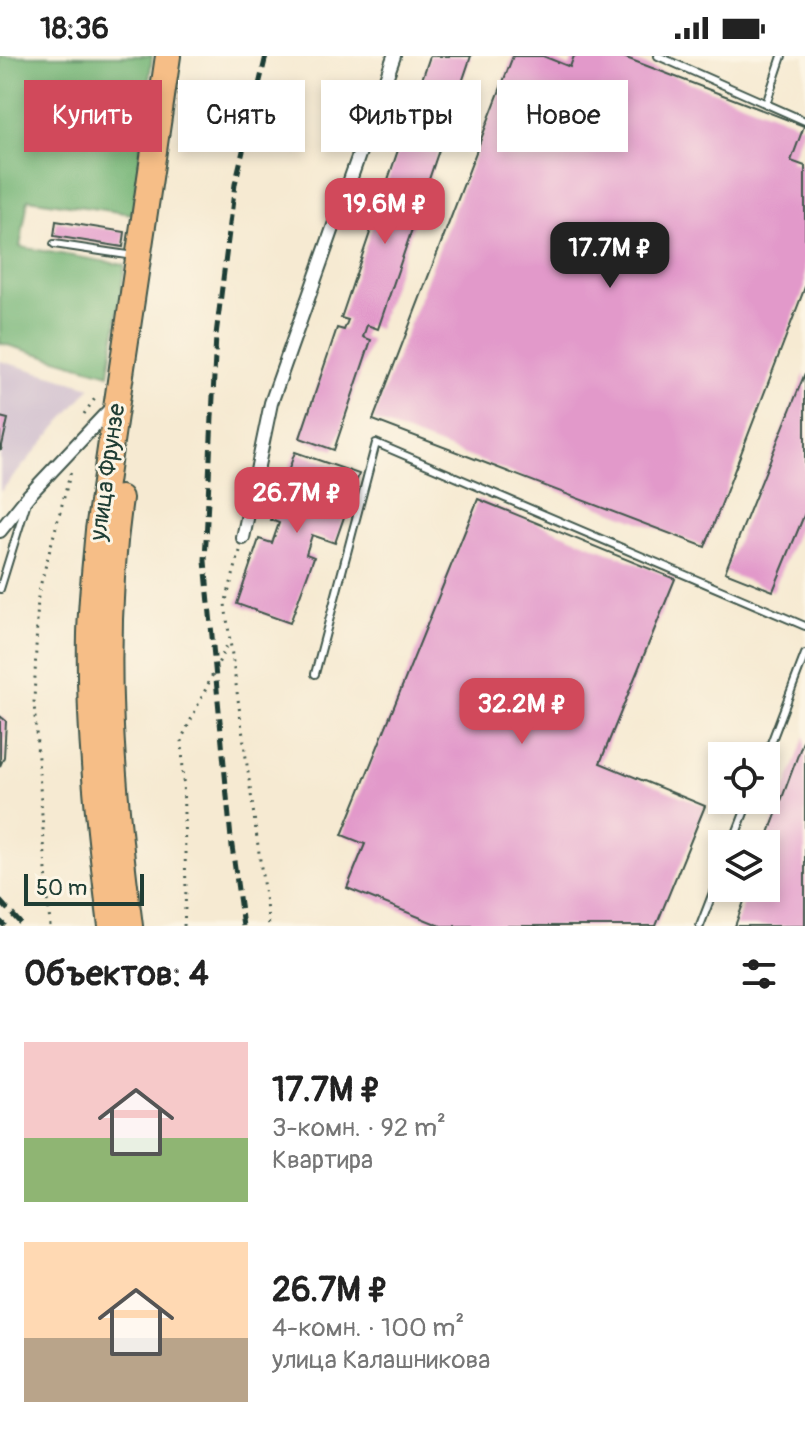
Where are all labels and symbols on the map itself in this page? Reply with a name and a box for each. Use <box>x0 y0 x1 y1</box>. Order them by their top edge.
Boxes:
pin: 19.6M ₽ <box>311 178 459 246</box>
pin: 17.7M ₽ <box>536 222 684 290</box>
street label: улица Фрунзе <box>83 402 131 543</box>
pin: 26.7M ₽ <box>223 467 371 535</box>
pin: 32.2M ₽ <box>448 678 596 746</box>
scale bar <box>24 870 144 906</box>

